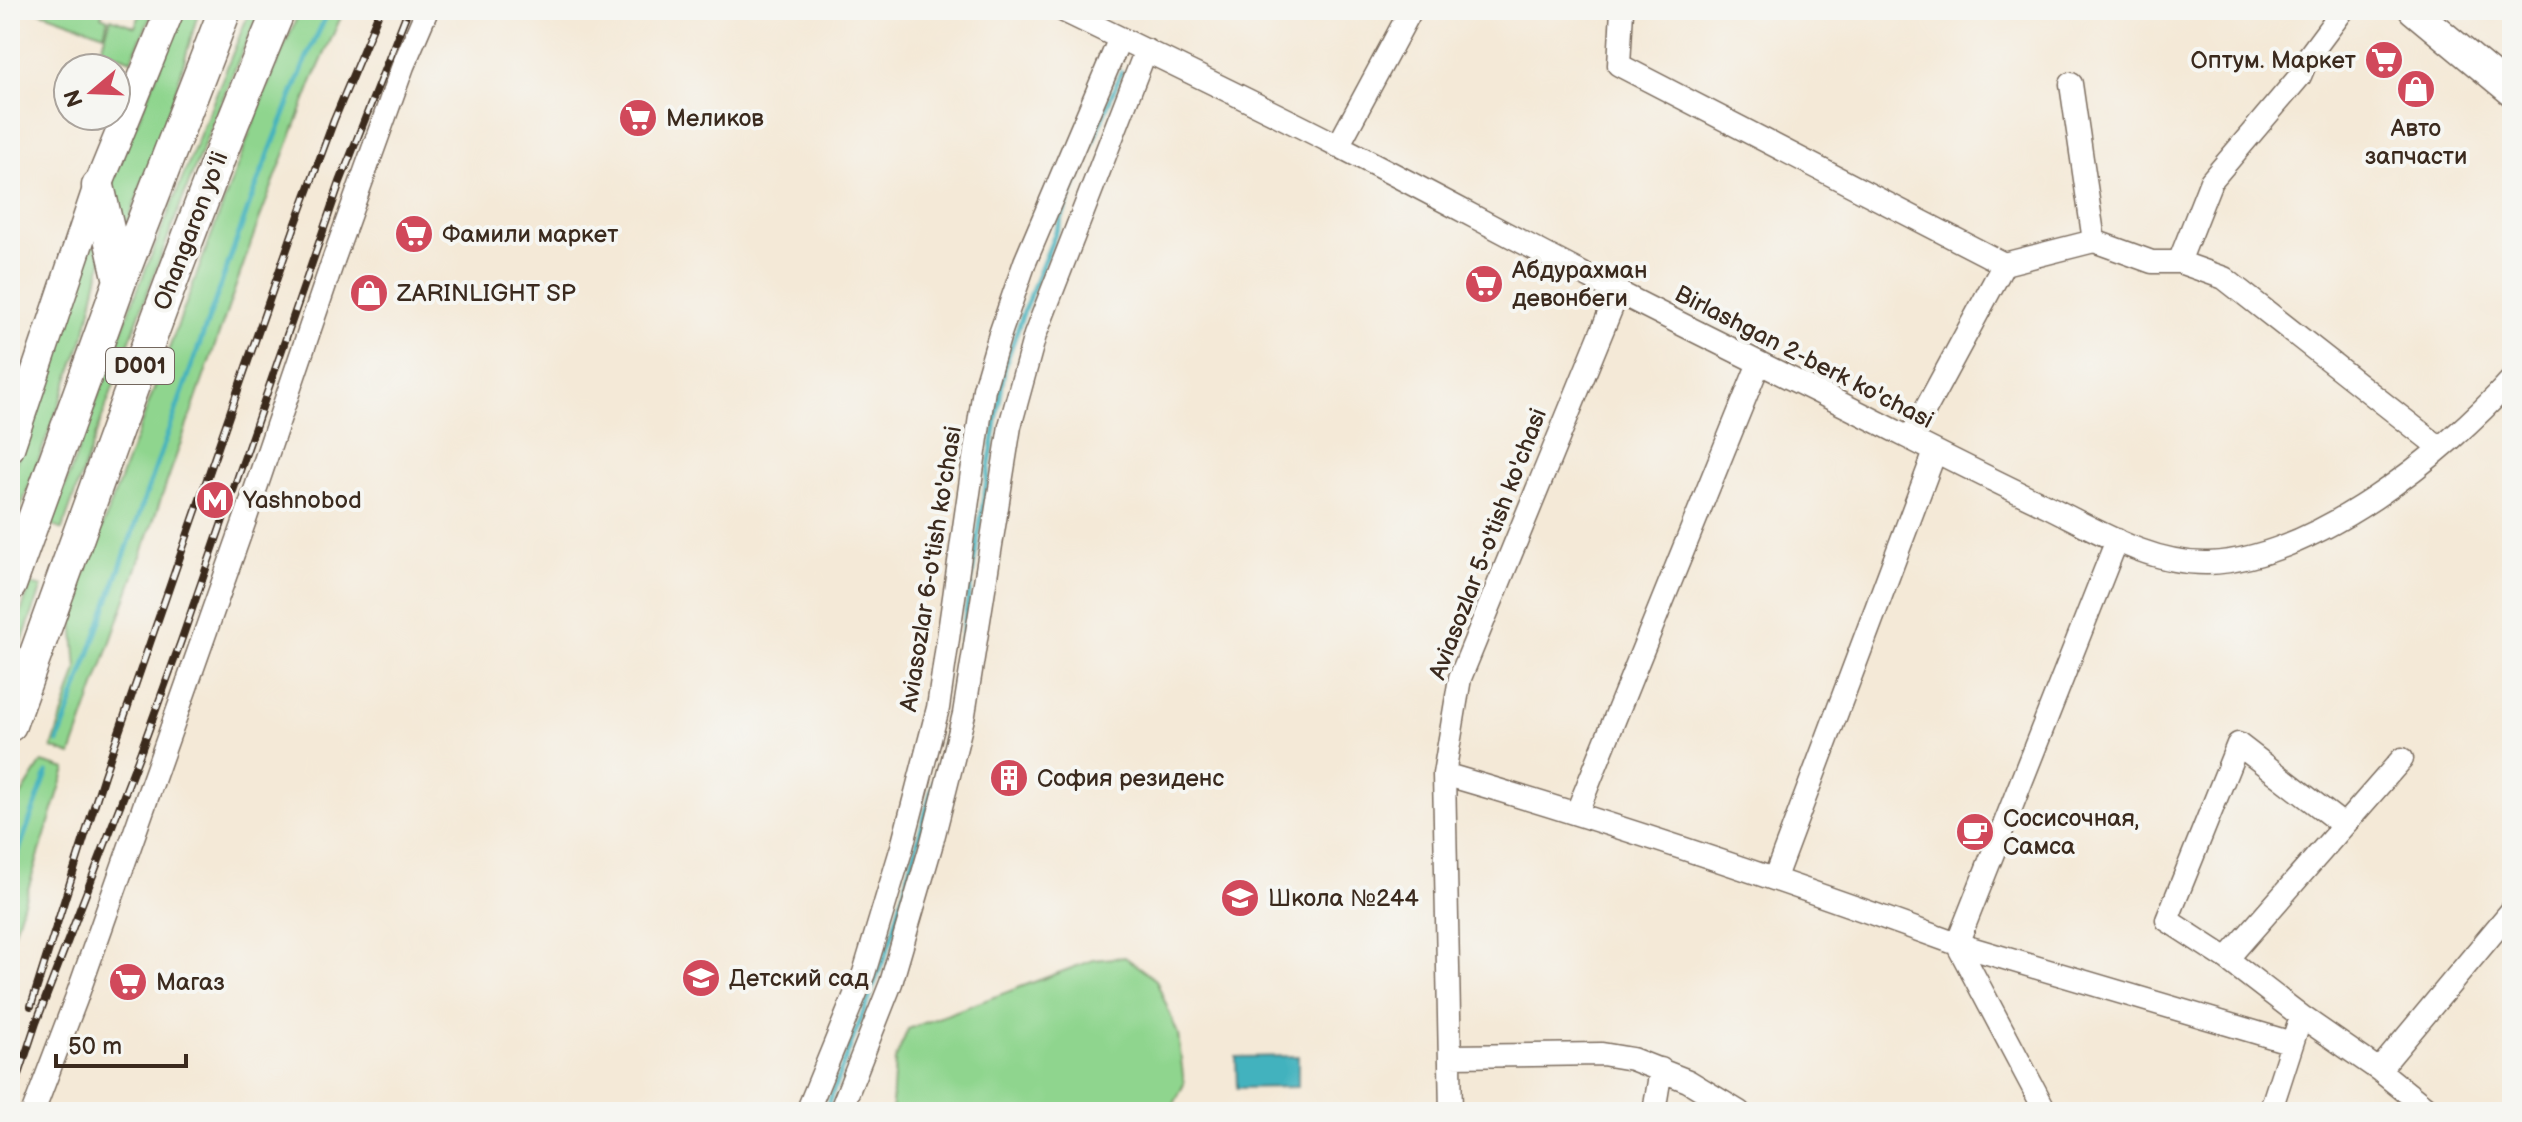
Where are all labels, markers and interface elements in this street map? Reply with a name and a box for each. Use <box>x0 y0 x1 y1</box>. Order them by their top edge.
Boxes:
supermarket icon: Оптум. Маркет <box>2363 39 2405 81</box>
place label: Оптум. Маркет <box>2191 46 2356 75</box>
north arrow <box>52 52 132 132</box>
shop icon: Авто запчасти <box>2395 68 2437 110</box>
text: N <box>59 86 90 110</box>
supermarket icon: Меликов <box>617 97 659 139</box>
place label: Меликов <box>666 104 764 133</box>
place label: Авто запчасти <box>2365 114 2467 171</box>
street label: Ohangaron yoʻli <box>147 148 235 314</box>
supermarket icon: Фамили маркет <box>393 213 435 255</box>
place label: Фамили маркет <box>442 220 618 249</box>
place label: Абдурахман девонбеги <box>1511 256 1648 313</box>
supermarket icon: Абдурахман девонбеги <box>1463 263 1505 305</box>
shop icon: ZARINLIGHT SP <box>348 272 390 314</box>
place label: ZARINLIGHT SP <box>396 279 576 308</box>
street label: Birlashgan 2-berk ko'chasi <box>1670 279 1938 435</box>
road number: D001 <box>106 348 174 384</box>
street label: Aviasozlar 5-o'tish ko'chasi <box>1423 404 1553 684</box>
street label: Aviasozlar 6-o'tish ko'chasi <box>894 424 968 714</box>
metro station icon: Yashnobod <box>194 479 236 521</box>
place label: Yashnobod <box>242 486 362 515</box>
building icon: София резиденс <box>988 757 1030 799</box>
place label: София резиденс <box>1037 764 1224 793</box>
place label: Сосисочная, Самса <box>2003 804 2139 861</box>
cafe icon: Сосисочная, Самса <box>1954 811 1996 853</box>
school or university icon: Школа №244 <box>1219 877 1261 919</box>
place label: Школа №244 <box>1268 884 1419 913</box>
school or university icon: Детский сад <box>680 957 722 999</box>
supermarket icon: Магаз <box>107 961 149 1003</box>
place label: Детский сад <box>729 964 869 993</box>
place label: Магаз <box>156 968 225 997</box>
scale bar <box>56 1018 186 1068</box>
text: 50 m <box>68 1032 122 1061</box>

